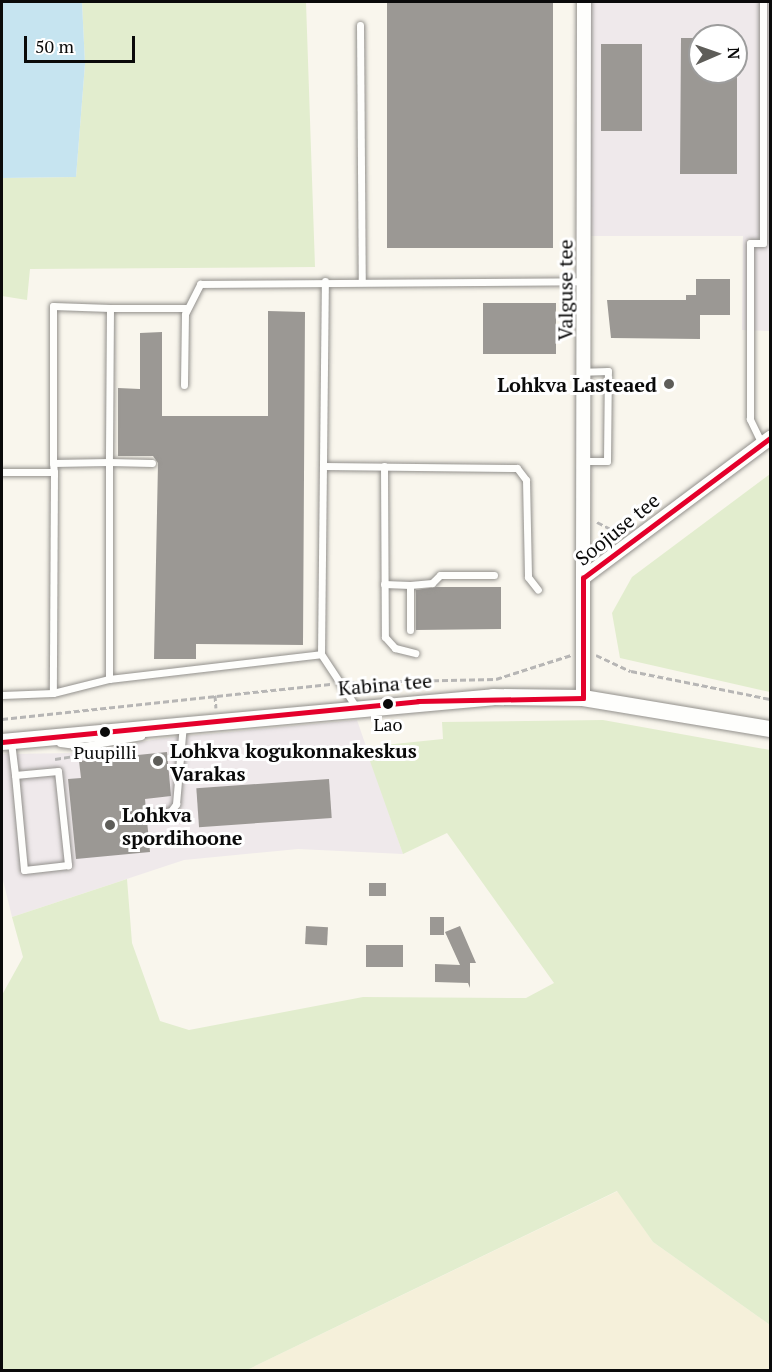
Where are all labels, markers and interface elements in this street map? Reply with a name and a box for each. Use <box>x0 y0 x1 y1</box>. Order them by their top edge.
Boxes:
scale bar <box>27 24 138 62</box>
north arrow <box>688 24 748 84</box>
text: 50 m <box>35 34 74 58</box>
text: N <box>723 47 745 60</box>
street label: Valguse tee <box>553 239 577 341</box>
place label: Lohkva Lasteaed <box>497 372 657 396</box>
marker: Lohkva Lasteaed <box>662 377 676 391</box>
street label: Soojuse tee <box>570 488 664 570</box>
street label: Kabina tee <box>337 668 433 700</box>
marker: Lao <box>382 698 394 710</box>
place label: Lao <box>374 713 402 735</box>
marker: Puupilli <box>99 726 111 738</box>
place label: Lohkva kogukonnakeskus Varakas <box>170 738 417 785</box>
place label: Puupilli <box>73 741 137 763</box>
marker: Lohkva kogukonnakeskus Varakas <box>151 754 165 768</box>
place label: Lohkva spordihoone <box>122 802 243 849</box>
marker: Lohkva spordihoone <box>103 818 117 832</box>

